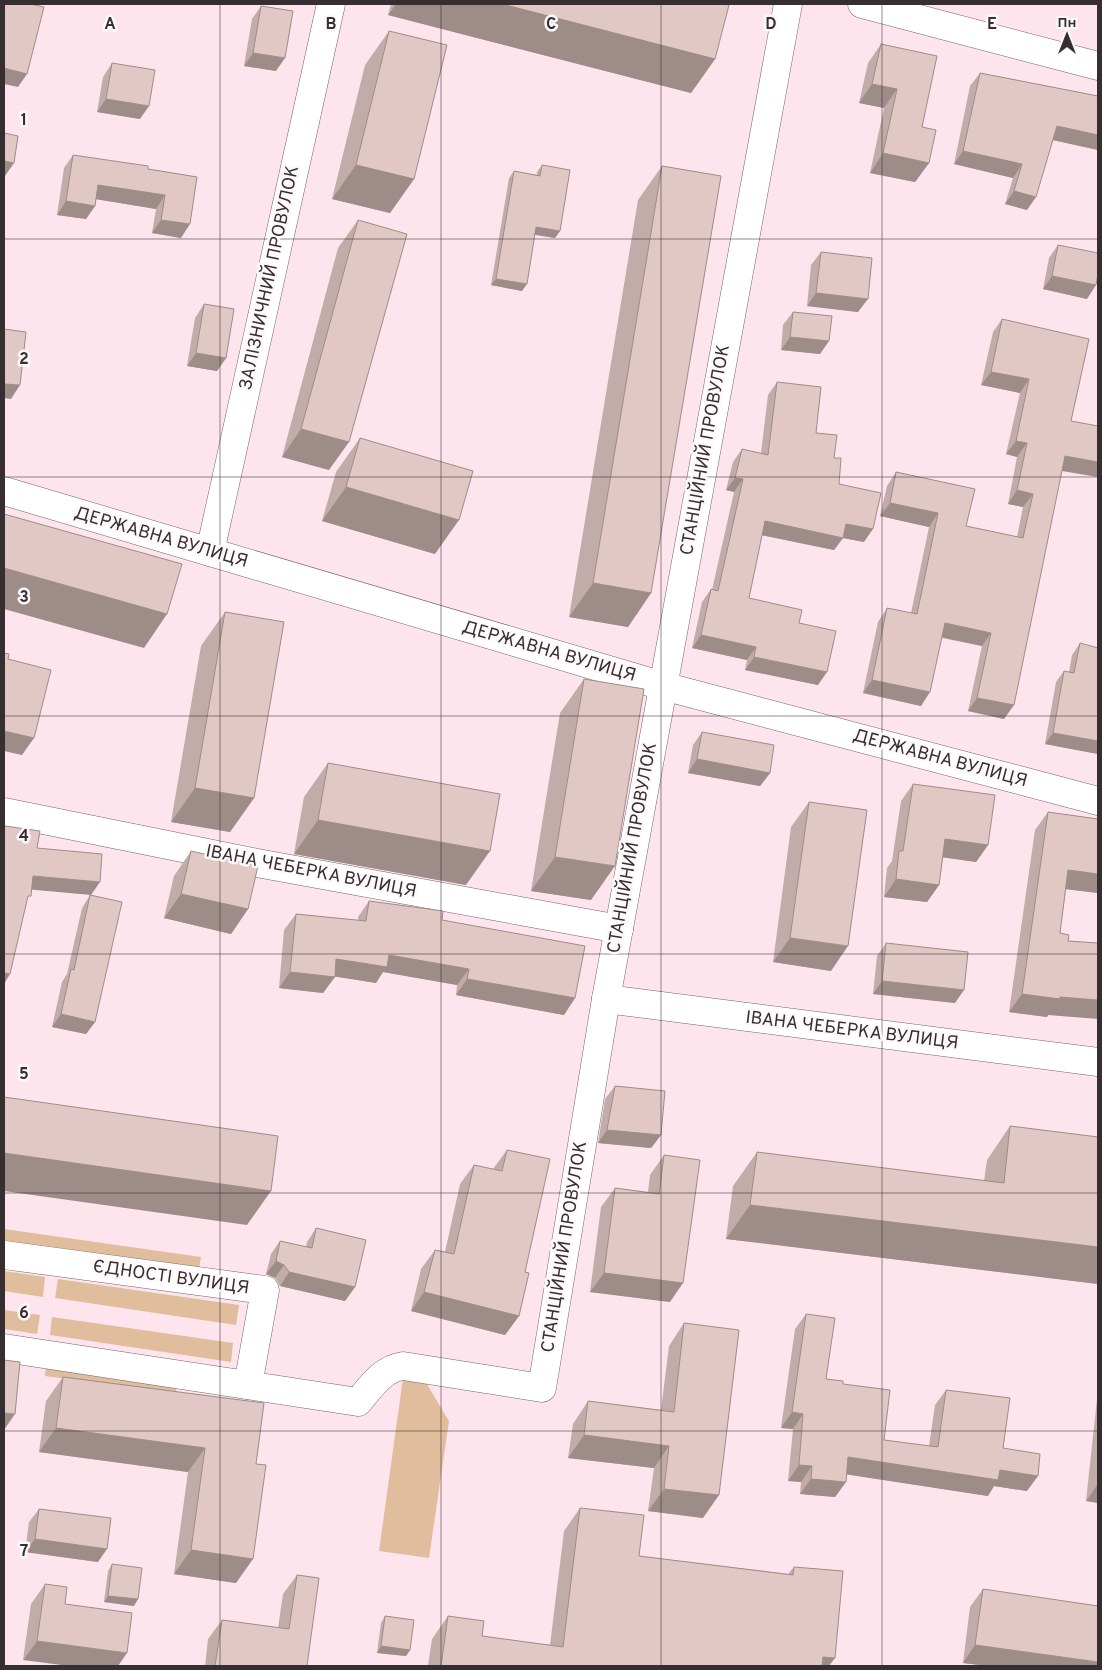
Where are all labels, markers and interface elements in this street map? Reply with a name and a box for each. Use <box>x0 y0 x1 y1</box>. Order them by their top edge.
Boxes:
north arrow <box>1042 10 1092 60</box>
text: A <box>104 15 116 35</box>
text: B <box>325 15 337 35</box>
text: C <box>546 15 556 35</box>
text: D <box>765 15 777 35</box>
text: E <box>987 15 997 35</box>
text: Пн <box>1058 15 1076 32</box>
text: 1 <box>21 111 27 131</box>
street label: ЗАЛІЗНИЧНИЙ ПРОВУЛОК <box>233 163 305 393</box>
street label: СТАНЦІЙНИЙ ПРОВУЛОК <box>674 342 736 557</box>
text: 2 <box>19 350 29 370</box>
street label: ДЕРЖАВНА ВУЛИЦЯ <box>71 502 251 574</box>
text: 3 <box>19 588 29 608</box>
street label: ДЕРЖАВНА ВУЛИЦЯ <box>459 616 639 688</box>
street label: ДЕРЖАВНА ВУЛИЦЯ <box>850 725 1030 793</box>
street label: СТАНЦІЙНИЙ ПРОВУЛОК <box>601 740 663 955</box>
text: 4 <box>19 827 29 847</box>
street label: ІВАНА ЧЕБЕРКА ВУЛИЦЯ <box>204 840 418 904</box>
street label: ІВАНА ЧЕБЕРКА ВУЛИЦЯ <box>744 1007 960 1055</box>
text: 5 <box>19 1065 29 1085</box>
street label: СТАНЦІЙНИЙ ПРОВУЛОК <box>535 1139 593 1354</box>
street label: ЄДНОСТІ ВУЛИЦЯ <box>91 1256 251 1300</box>
text: 6 <box>19 1304 29 1324</box>
text: 7 <box>20 1542 28 1562</box>

